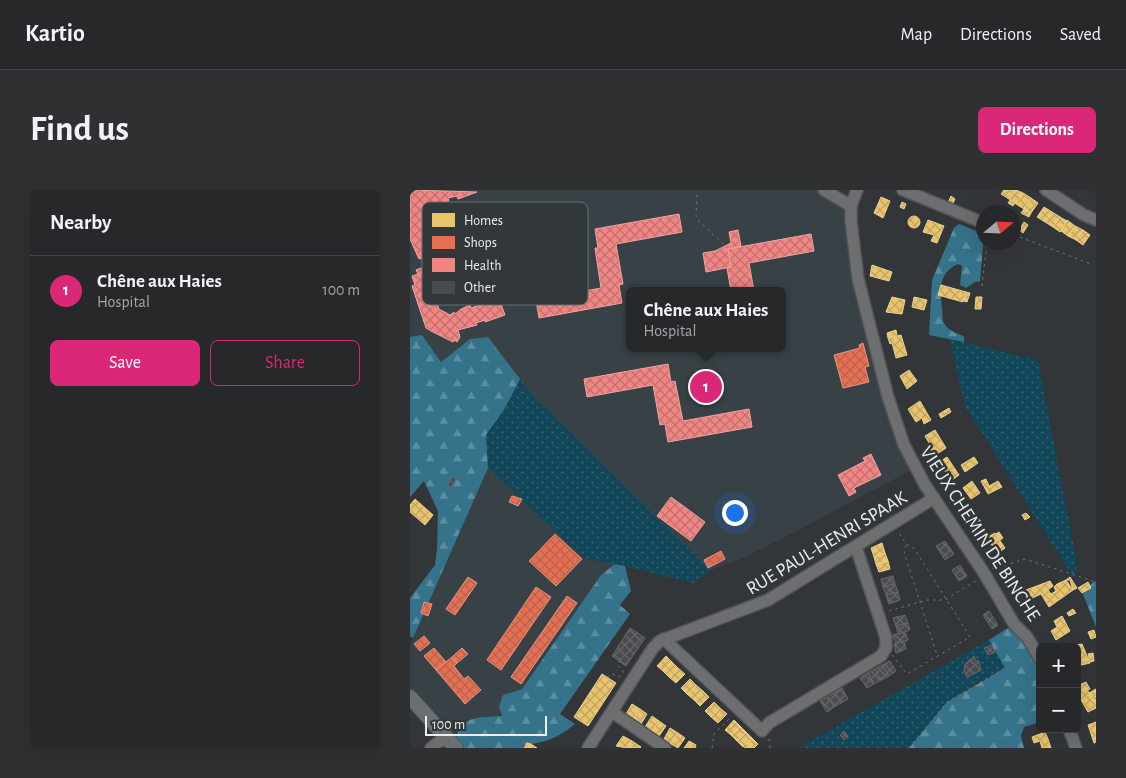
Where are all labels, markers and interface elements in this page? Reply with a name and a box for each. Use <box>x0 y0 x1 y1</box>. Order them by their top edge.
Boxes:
text: Kartio <box>25 22 85 46</box>
text: Map <box>901 26 932 44</box>
text: Directions <box>960 26 1032 44</box>
text: Saved <box>1060 26 1101 44</box>
button: Directions <box>978 107 1096 153</box>
text: Find us <box>30 112 129 147</box>
legend <box>422 202 588 305</box>
north arrow <box>976 205 1021 250</box>
text: Nearby <box>50 212 111 233</box>
text: Homes <box>464 214 503 228</box>
text: Shops <box>464 236 497 250</box>
text: Health <box>464 259 501 273</box>
text: Chêne aux Haies <box>97 272 222 291</box>
text: Other <box>464 281 496 295</box>
text: 1 <box>63 282 69 298</box>
text: 100 m <box>322 282 360 298</box>
popup <box>626 287 786 352</box>
text: Hospital <box>97 294 150 310</box>
text: Chêne aux Haies <box>644 301 768 320</box>
text: Hospital <box>644 323 696 339</box>
button: Save <box>50 340 200 386</box>
button: Share <box>210 340 360 386</box>
pin: 1 <box>690 368 722 406</box>
street label: VIEUX CHEMIN DE BINCHE <box>916 443 1043 625</box>
street label: RUE PAUL-HENRI SPAAK <box>743 488 911 599</box>
your location <box>722 500 748 526</box>
map controls <box>1036 643 1081 733</box>
button: + <box>1036 643 1081 688</box>
button: − <box>1036 688 1081 733</box>
scale bar <box>425 713 548 736</box>
text: 100 m <box>432 718 465 732</box>

